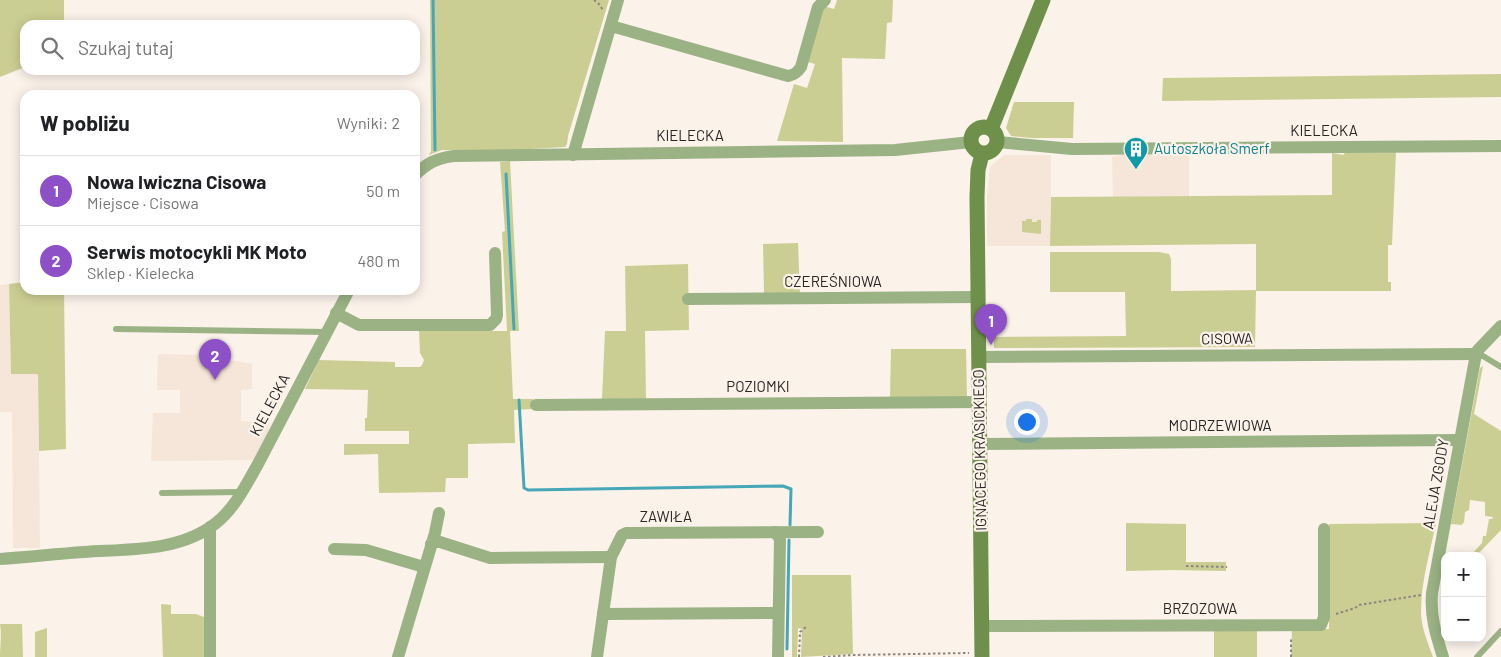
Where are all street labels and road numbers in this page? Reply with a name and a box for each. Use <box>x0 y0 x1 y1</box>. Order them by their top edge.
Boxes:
street label: KIELECKA <box>1290 121 1358 139</box>
street label: KIELECKA <box>656 126 724 144</box>
street label: CZEREŚNIOWA <box>784 272 882 290</box>
street label: CISOWA <box>1201 329 1253 347</box>
street label: IGNACEGO KRASICKIEGO <box>969 369 989 531</box>
street label: KIELECKA <box>245 370 293 439</box>
street label: POZIOMKI <box>726 377 790 395</box>
street label: MODRZEWIOWA <box>1168 416 1272 434</box>
street label: ALEJA ZGODY <box>1418 437 1452 531</box>
street label: ZAWIŁA <box>640 507 692 525</box>
street label: BRZOZOWA <box>1163 599 1237 617</box>

